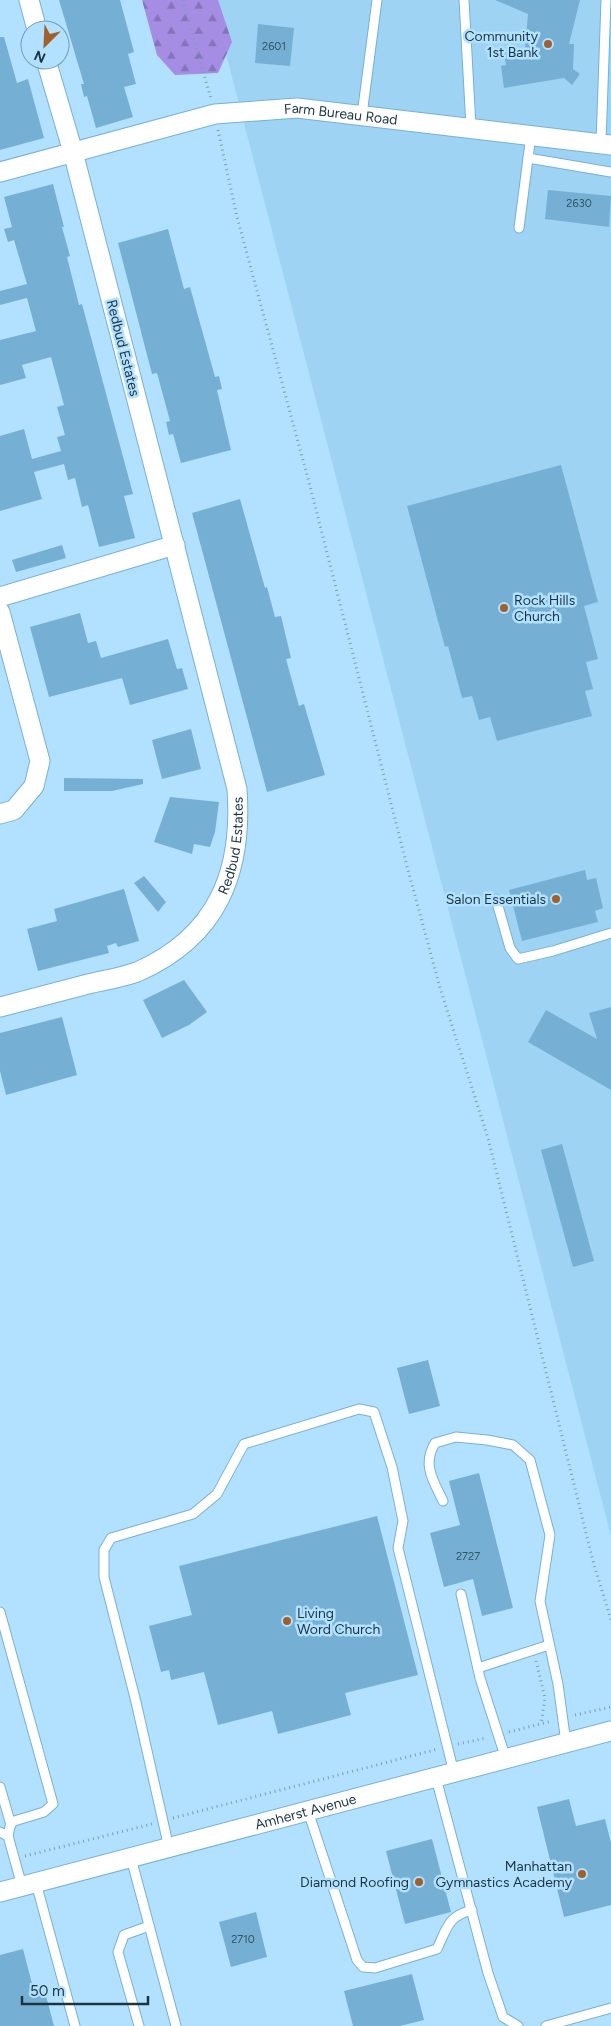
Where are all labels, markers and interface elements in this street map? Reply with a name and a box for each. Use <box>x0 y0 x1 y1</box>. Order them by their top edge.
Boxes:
north arrow <box>20 20 70 70</box>
place label: Community 1st Bank <box>464 28 539 61</box>
marker: Community 1st Bank <box>542 38 554 50</box>
house number: 2601 <box>262 40 286 53</box>
text: N <box>32 46 48 66</box>
street label: Farm Bureau Road <box>283 99 399 128</box>
house number: 2630 <box>566 197 592 210</box>
street label: Redbud Estates <box>103 298 143 398</box>
place label: Rock Hills Church <box>514 592 575 625</box>
marker: Rock Hills Church <box>498 602 510 614</box>
street label: Redbud Estates <box>214 797 246 897</box>
place label: Salon Essentials <box>446 891 546 908</box>
marker: Salon Essentials <box>550 893 562 905</box>
house number: 2727 <box>456 1550 480 1563</box>
place label: Living Word Church <box>297 1605 380 1638</box>
marker: Living Word Church <box>281 1615 293 1627</box>
street label: Amherst Avenue <box>253 1790 358 1833</box>
place label: Manhattan Gymnastics Academy <box>435 1858 573 1891</box>
marker: Manhattan Gymnastics Academy <box>576 1868 588 1880</box>
place label: Diamond Roofing <box>300 1874 409 1891</box>
marker: Diamond Roofing <box>413 1876 425 1888</box>
house number: 2710 <box>231 1933 255 1946</box>
scale bar <box>22 1974 149 2006</box>
text: 50 m <box>30 1982 65 2000</box>

